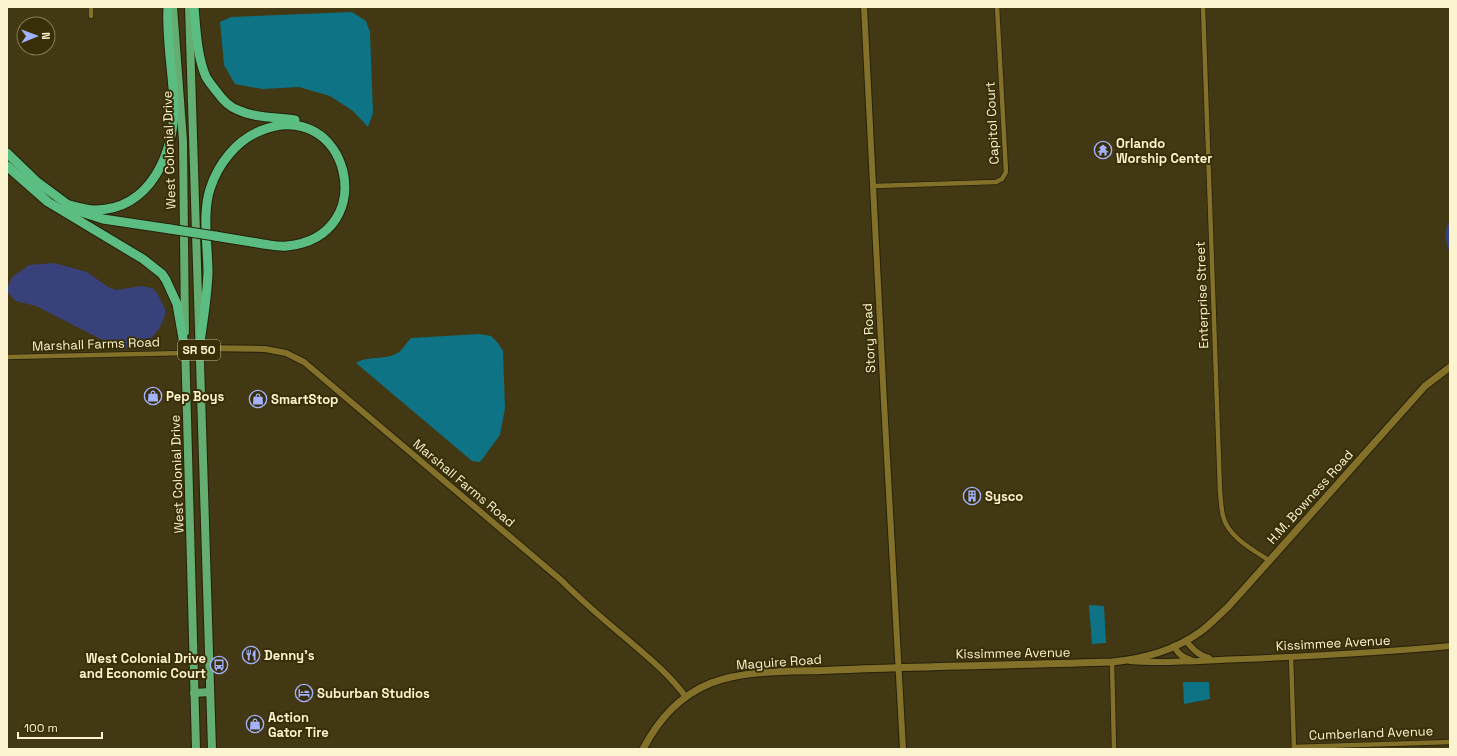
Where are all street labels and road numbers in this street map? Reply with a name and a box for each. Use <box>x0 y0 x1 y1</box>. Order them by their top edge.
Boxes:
street label: Capitol Court <box>981 81 1003 165</box>
street label: West Colonial Drive <box>158 90 180 210</box>
street label: Enterprise Street <box>1192 241 1212 349</box>
street label: Story Road <box>859 303 879 373</box>
street label: Marshall Farms Road <box>32 333 160 355</box>
road number: SR 50 <box>178 340 220 360</box>
street label: West Colonial Drive <box>166 414 188 534</box>
street label: Marshall Farms Road <box>409 435 519 531</box>
street label: H.M. Bowness Road <box>1263 446 1357 548</box>
street label: Kissimmee Avenue <box>1275 632 1391 654</box>
street label: Kissimmee Avenue <box>955 643 1071 663</box>
street label: Maguire Road <box>736 651 822 673</box>
street label: Cumberland Avenue <box>1308 722 1434 744</box>

